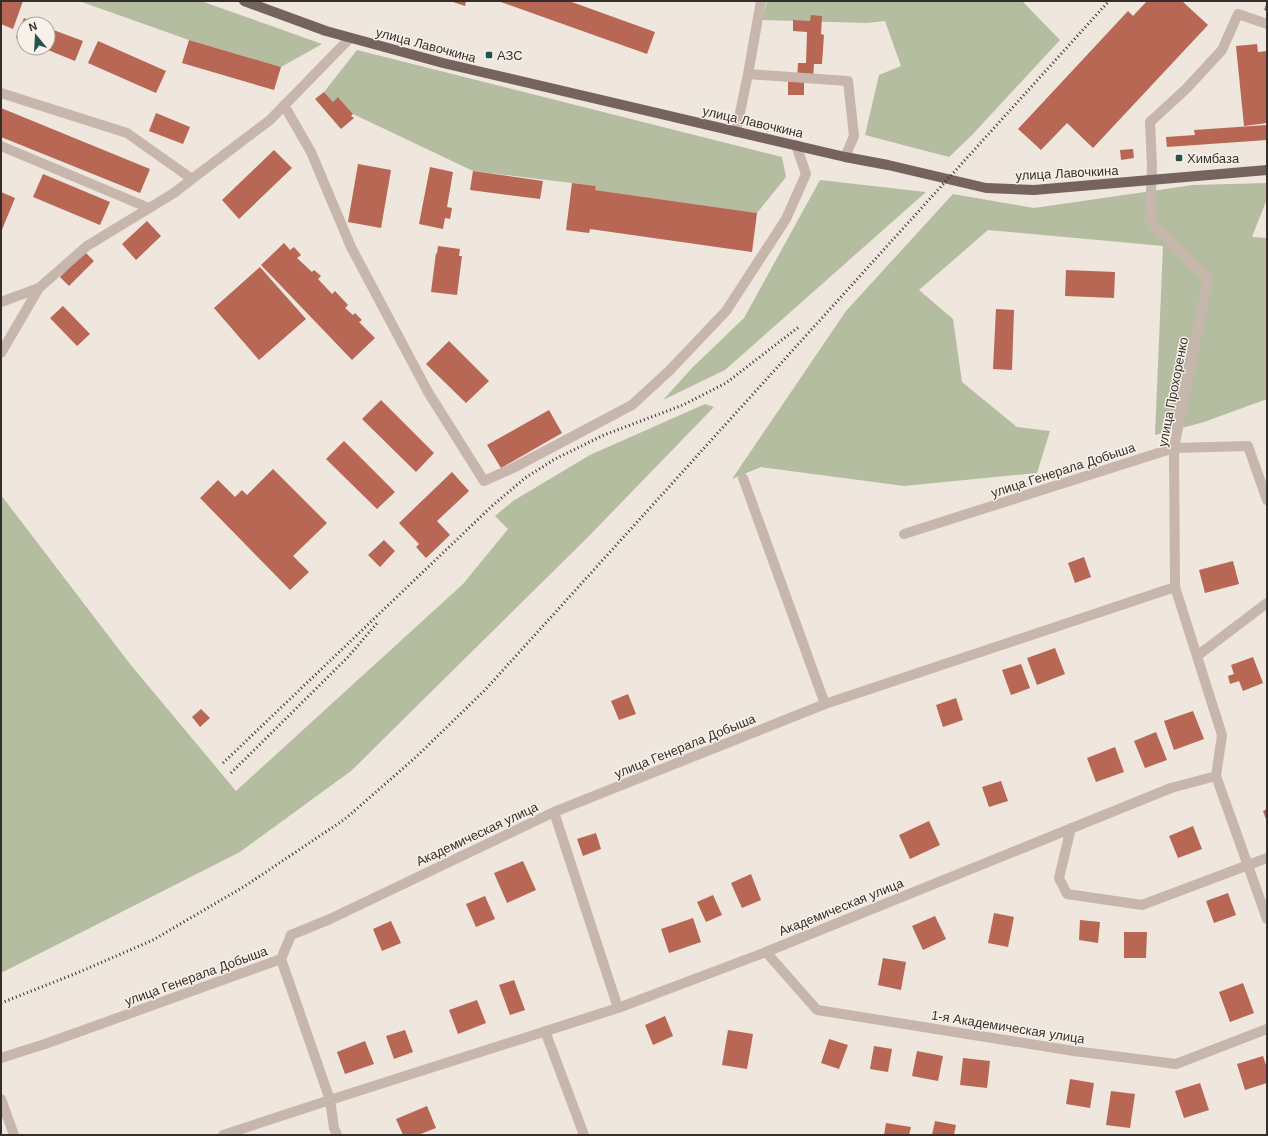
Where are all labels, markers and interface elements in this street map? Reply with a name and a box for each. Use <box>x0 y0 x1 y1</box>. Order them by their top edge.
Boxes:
north arrow <box>16 16 56 56</box>
text: N <box>27 20 39 33</box>
street label: улица Лавочкина <box>374 24 478 66</box>
place label: АЗС <box>497 48 523 63</box>
marker: АЗС <box>484 50 494 60</box>
street label: улица Лавочкина <box>701 103 806 141</box>
place label: Химбаза <box>1187 151 1240 166</box>
marker: Химбаза <box>1174 153 1184 163</box>
street label: улица Лавочкина <box>1015 163 1120 183</box>
street label: улица Прохоренко <box>1155 336 1191 448</box>
street label: улица Генерала Добыша <box>989 439 1138 500</box>
street label: улица Генерала Добыша <box>612 711 758 781</box>
street label: Академическая улица <box>414 799 541 869</box>
street label: Академическая улица <box>777 875 906 939</box>
street label: улица Генерала Добыша <box>123 943 270 1009</box>
street label: 1-я Академическая улица <box>930 1007 1087 1047</box>

